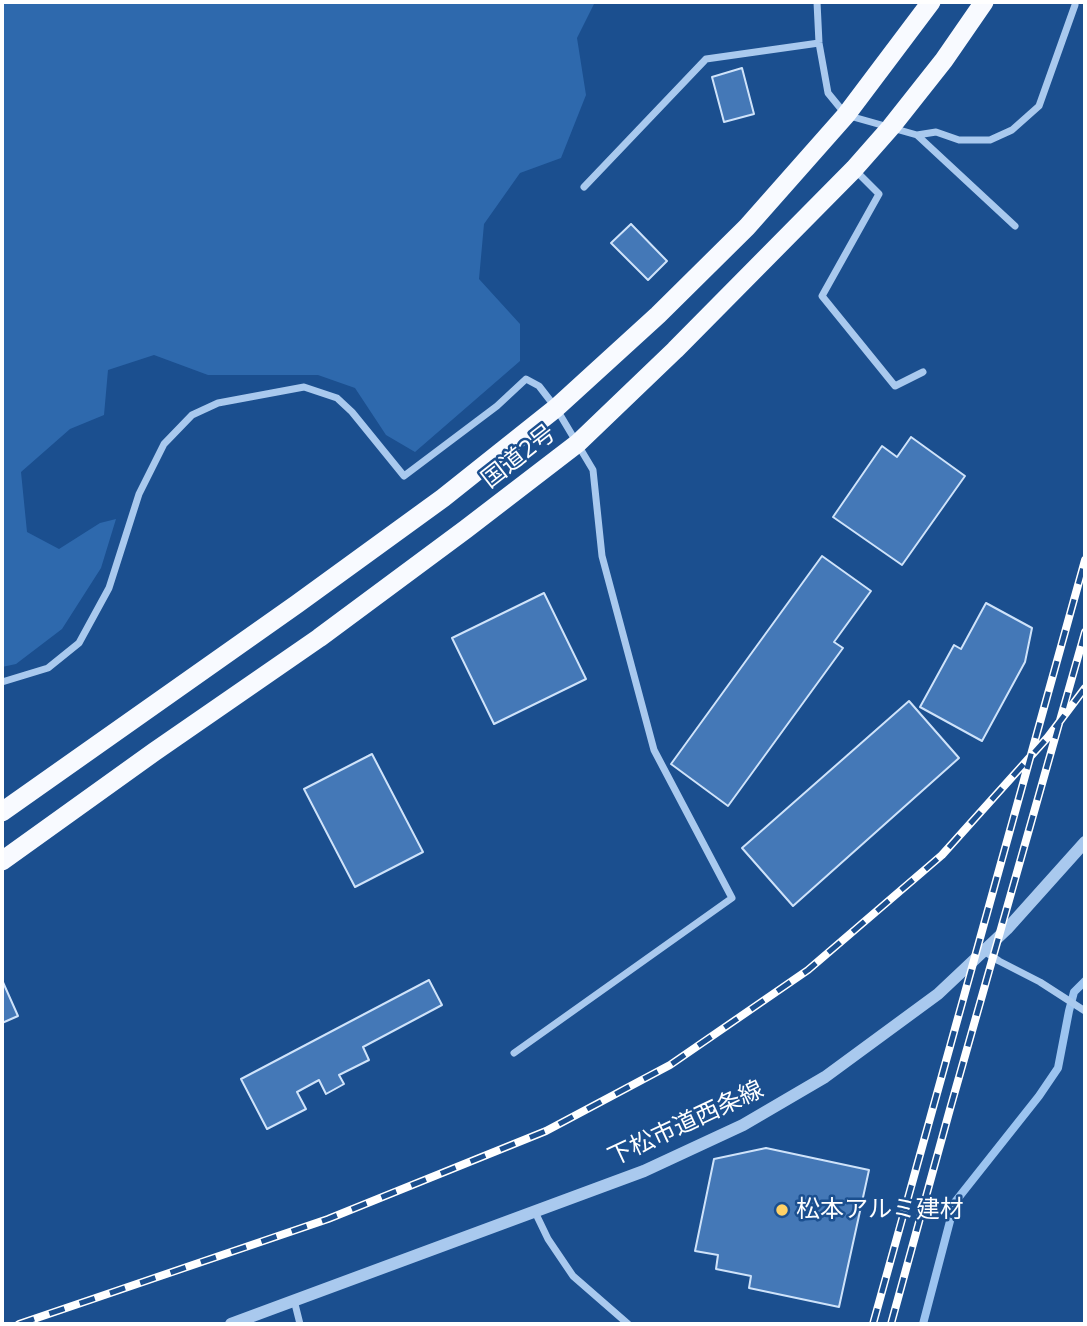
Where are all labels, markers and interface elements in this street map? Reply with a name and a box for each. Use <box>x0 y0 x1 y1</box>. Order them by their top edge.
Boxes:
street label: 国道2号 <box>476 419 562 495</box>
street label: 下松市道西条線 <box>604 1075 768 1173</box>
place label: 松本アルミ建材 <box>796 1196 964 1224</box>
marker: 松本アルミ建材 <box>774 1202 790 1218</box>

